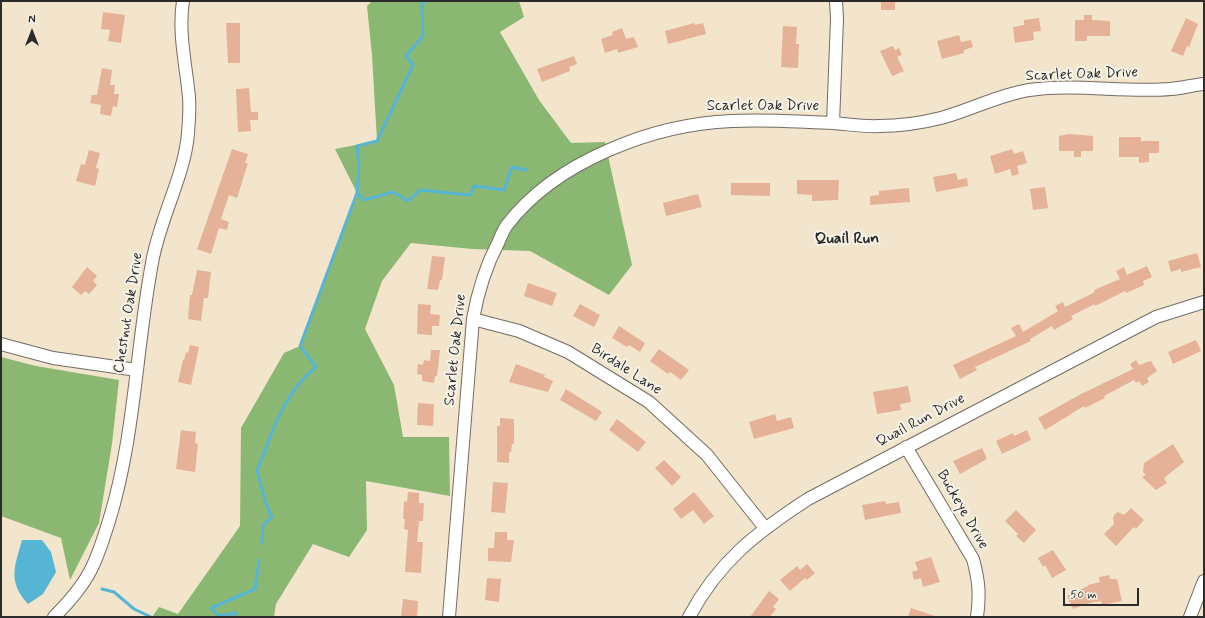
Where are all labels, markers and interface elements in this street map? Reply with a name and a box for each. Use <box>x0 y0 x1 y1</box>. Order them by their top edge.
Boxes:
north arrow <box>12 12 52 52</box>
text: N <box>28 13 36 27</box>
street label: Scarlet Oak Drive <box>1025 64 1139 86</box>
street label: Scarlet Oak Drive <box>707 98 819 116</box>
district label: Quail Run <box>815 230 879 250</box>
street label: Chestnut Oak Drive <box>111 251 147 375</box>
street label: Scarlet Oak Drive <box>441 293 471 407</box>
street label: Birdale Lane <box>587 340 665 400</box>
street label: Quail Run Drive <box>874 390 968 452</box>
street label: Buckeye Drive <box>932 467 992 553</box>
scale bar <box>1065 580 1141 606</box>
text: 50 m <box>1070 587 1097 603</box>

